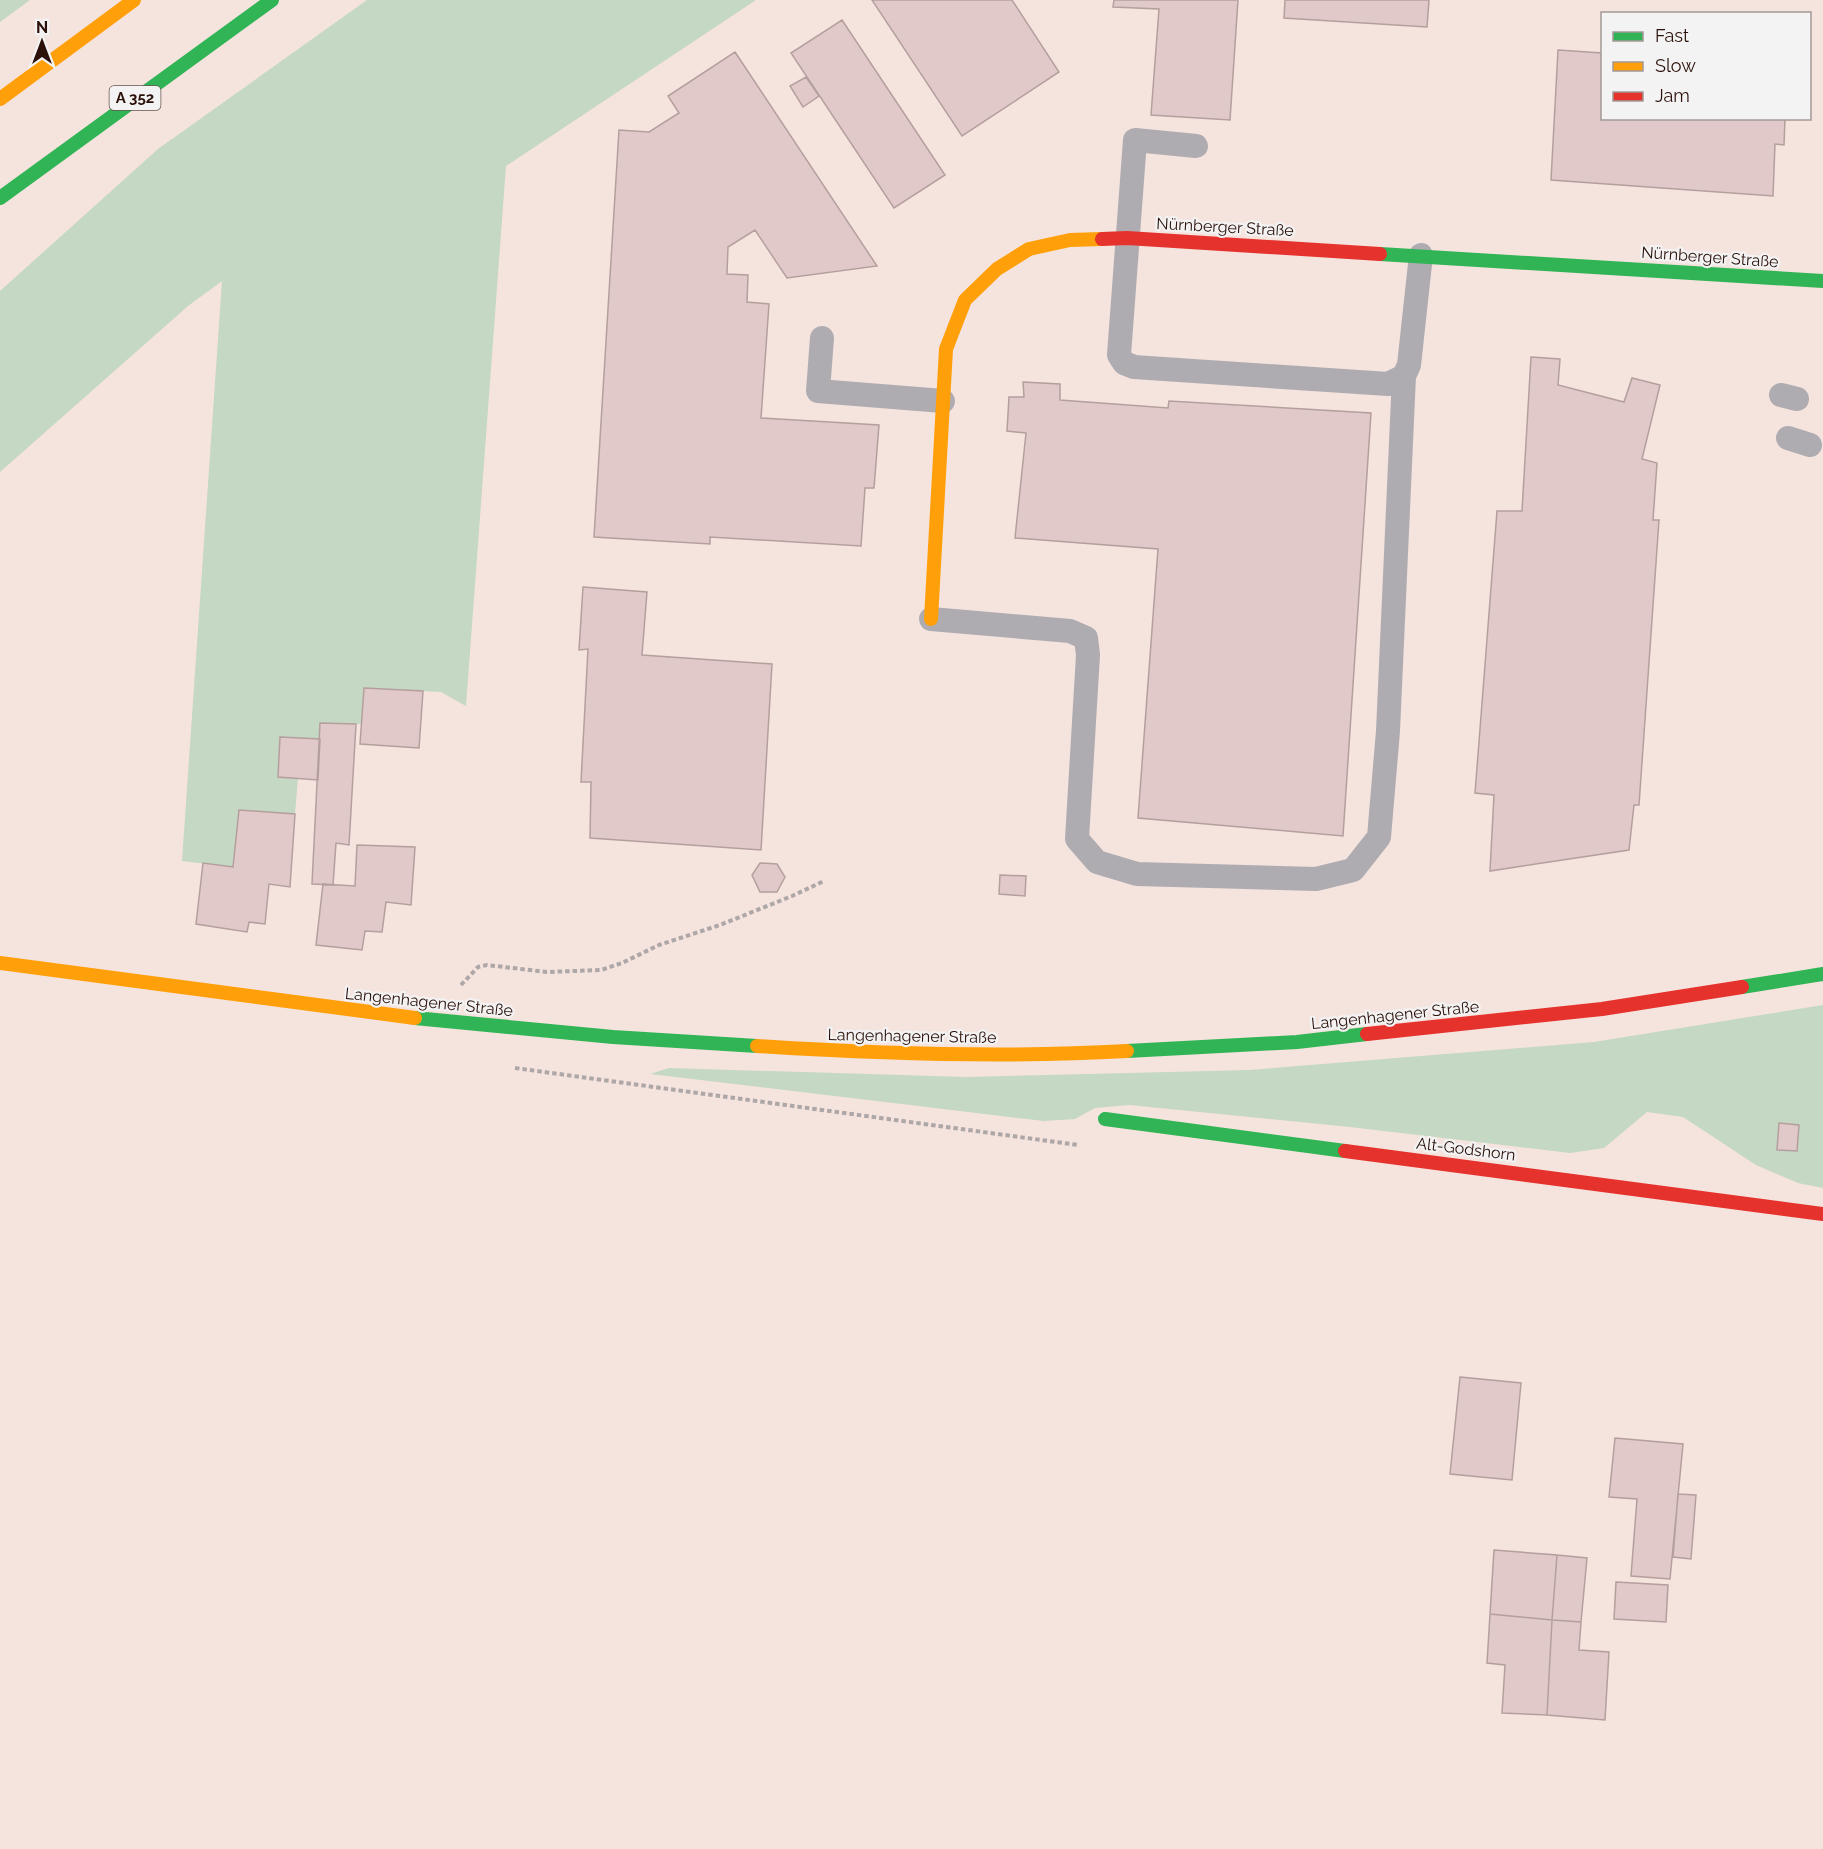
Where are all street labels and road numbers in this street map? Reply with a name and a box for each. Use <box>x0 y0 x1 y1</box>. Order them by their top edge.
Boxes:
road number: A 352 <box>110 86 160 110</box>
street label: Nürnberger Straße <box>1156 214 1294 240</box>
street label: Nürnberger Straße <box>1641 243 1779 271</box>
street label: Langenhagener Straße <box>344 984 514 1020</box>
street label: Langenhagener Straße <box>1310 997 1480 1033</box>
street label: Langenhagener Straße <box>827 1025 997 1047</box>
street label: Alt-Godshorn <box>1415 1133 1517 1165</box>

